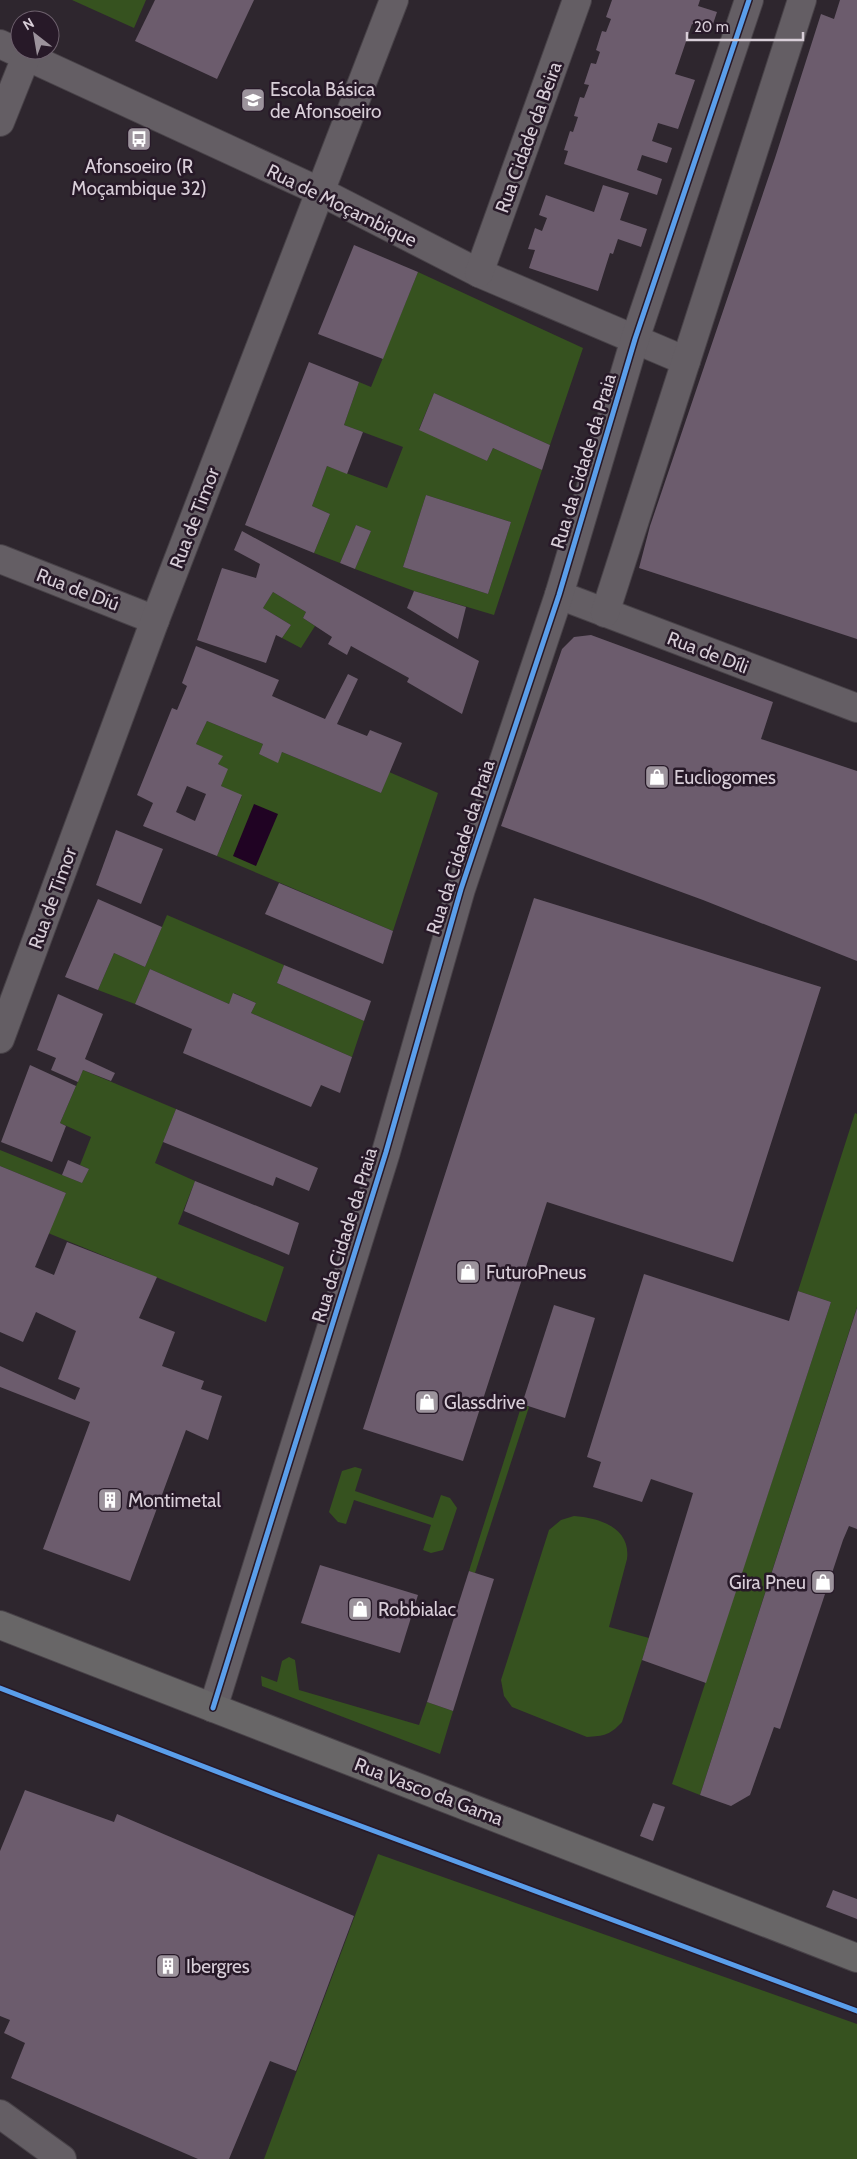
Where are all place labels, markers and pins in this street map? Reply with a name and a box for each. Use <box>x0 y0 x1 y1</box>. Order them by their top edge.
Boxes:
place label: Escola Básica de Afonsoeiro <box>270 78 381 123</box>
school or university icon: Escola Básica de Afonsoeiro <box>240 87 266 113</box>
bus stop icon: Afonsoeiro (R Moçambique 32) <box>126 126 152 152</box>
place label: Afonsoeiro (R Moçambique 32) <box>71 155 207 200</box>
shop icon: Eucliogomes <box>644 764 670 790</box>
place label: Eucliogomes <box>674 766 776 789</box>
shop icon: FuturoPneus <box>455 1259 481 1285</box>
place label: FuturoPneus <box>486 1261 586 1284</box>
shop icon: Glassdrive <box>414 1389 440 1415</box>
place label: Glassdrive <box>444 1391 526 1414</box>
building icon: Montimetal <box>97 1487 123 1513</box>
place label: Montimetal <box>128 1489 221 1512</box>
shop icon: Gira Pneu <box>810 1569 836 1595</box>
place label: Gira Pneu <box>729 1571 806 1594</box>
shop icon: Robbialac <box>347 1596 373 1622</box>
place label: Robbialac <box>378 1598 456 1621</box>
building icon: Ibergres <box>155 1953 181 1979</box>
place label: Ibergres <box>186 1955 250 1978</box>

